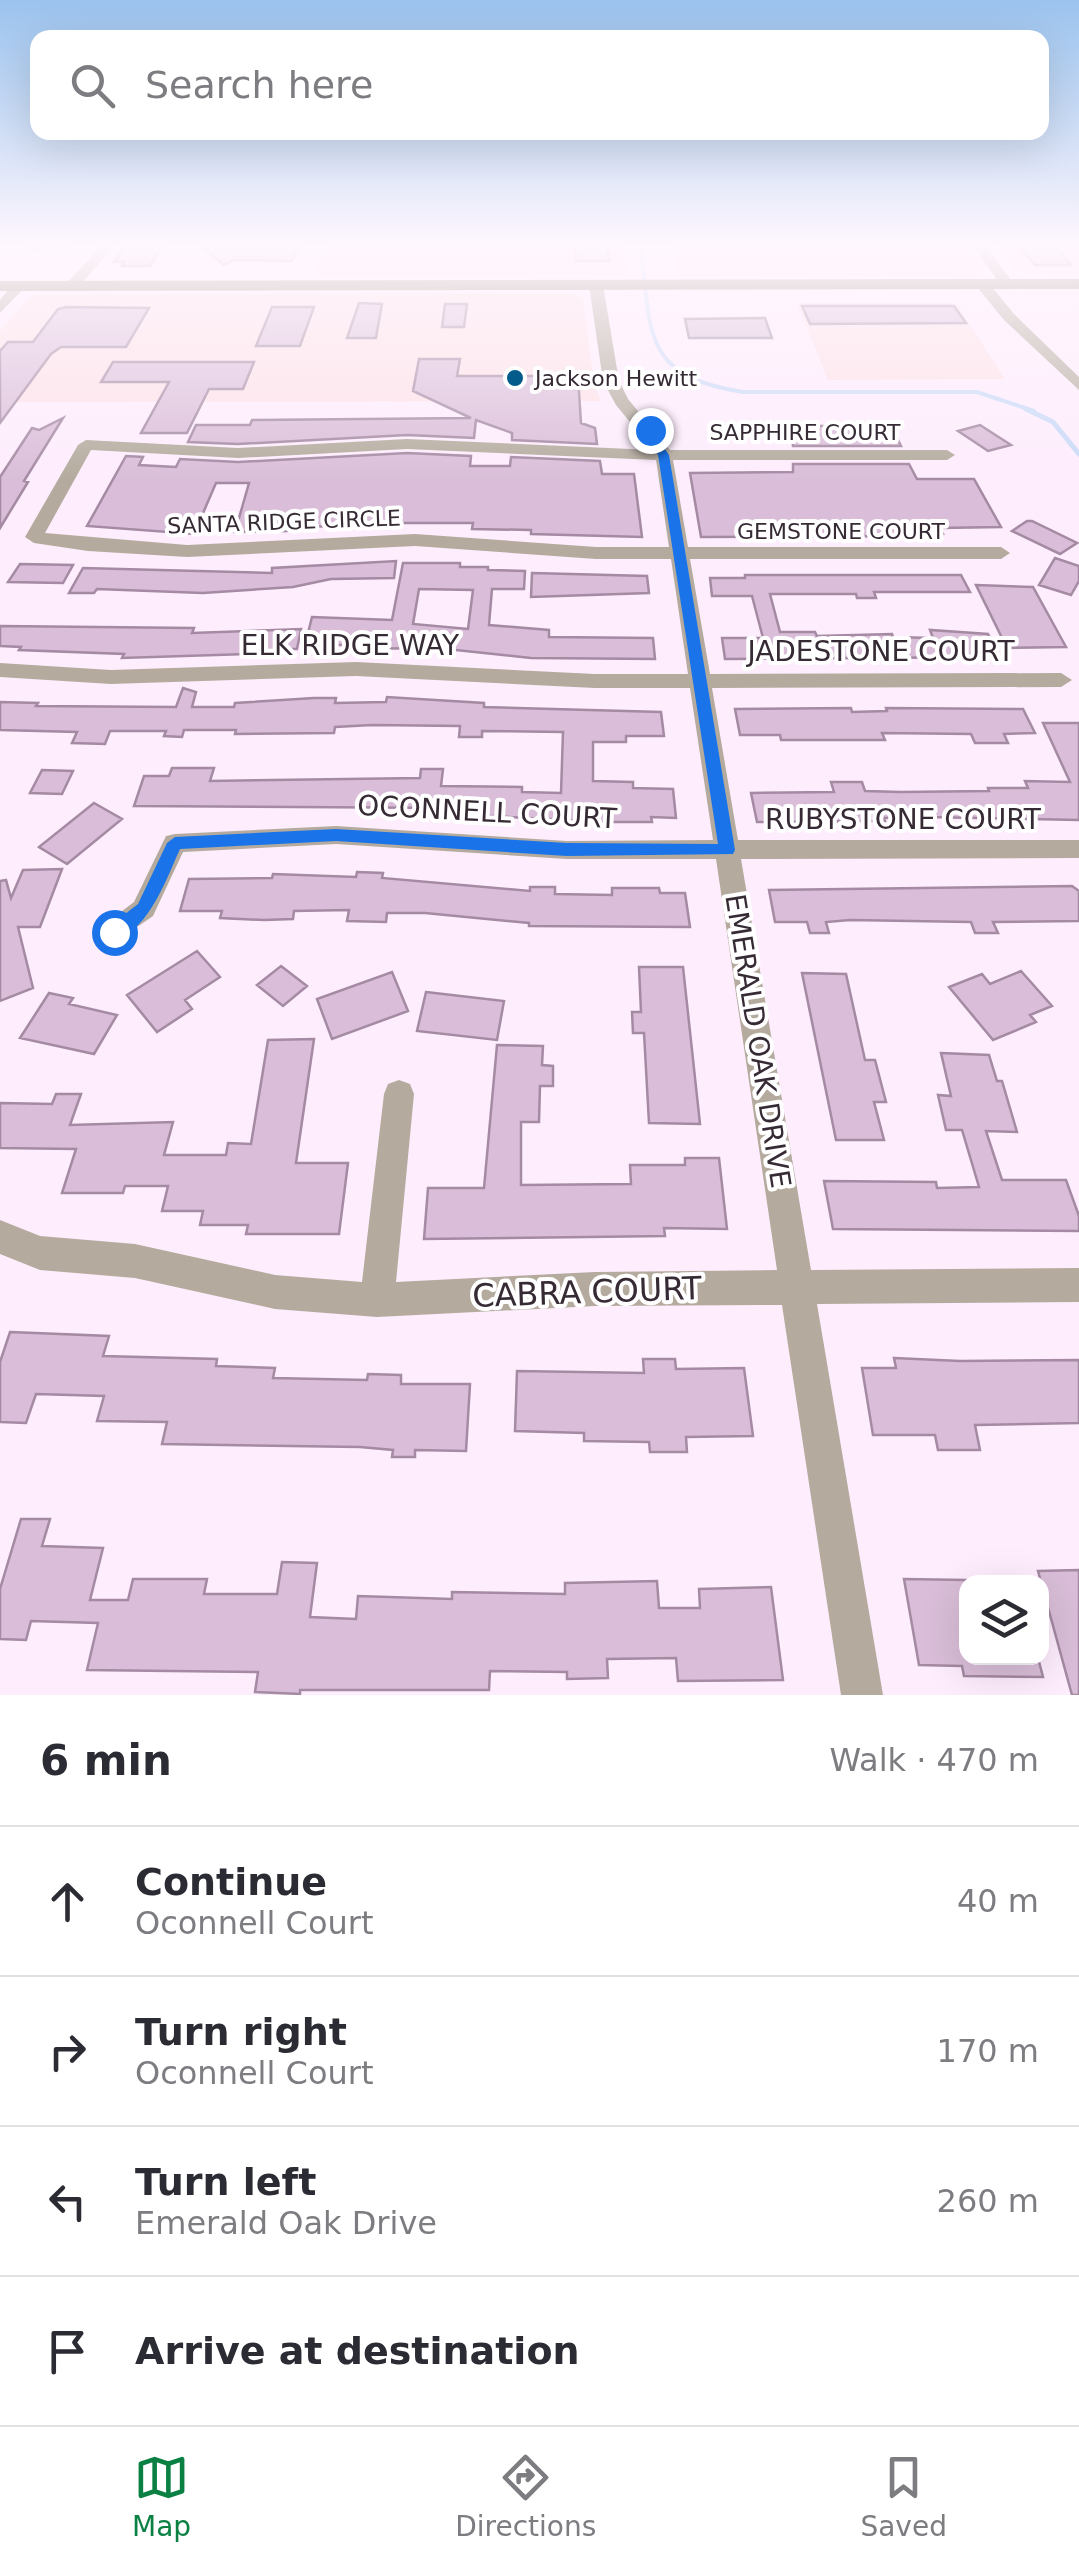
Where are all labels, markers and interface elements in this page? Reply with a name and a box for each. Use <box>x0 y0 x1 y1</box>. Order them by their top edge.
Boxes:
search box <box>30 30 1049 140</box>
icon: search <box>65 58 120 113</box>
text: Search here <box>145 63 373 107</box>
place label: Jackson Hewitt <box>533 366 697 391</box>
marker: Jackson Hewitt <box>504 367 526 389</box>
route end <box>628 408 674 454</box>
street label: SAPPHIRE COURT <box>709 420 901 445</box>
street label: SANTA RIDGE CIRCLE <box>167 505 401 539</box>
street label: GEMSTONE COURT <box>737 519 946 544</box>
street label: ELK RIDGE WAY <box>241 629 460 662</box>
street label: JADESTONE COURT <box>745 635 1016 668</box>
street label: OCONNELL COURT <box>356 789 619 835</box>
street label: RUBYSTONE COURT <box>765 803 1042 836</box>
street label: EMERALD OAK DRIVE <box>718 892 798 1190</box>
route start <box>92 910 138 956</box>
street label: CABRA COURT <box>472 1269 703 1315</box>
map controls <box>959 1575 1049 1665</box>
button: layers <box>959 1575 1049 1665</box>
text: 6 min <box>40 1736 172 1785</box>
text: Walk · 470 m <box>829 1741 1039 1779</box>
text: Continue <box>135 1860 327 1904</box>
icon: ahead <box>40 1874 95 1929</box>
text: 40 m <box>957 1882 1039 1920</box>
text: Oconnell Court <box>135 1904 373 1942</box>
text: Turn right <box>135 2010 347 2054</box>
icon: right <box>40 2024 95 2079</box>
text: 170 m <box>937 2032 1039 2070</box>
text: Oconnell Court <box>135 2054 373 2092</box>
text: Turn left <box>135 2160 316 2204</box>
icon: left <box>40 2174 95 2229</box>
text: 260 m <box>937 2182 1039 2220</box>
text: Emerald Oak Drive <box>135 2204 437 2242</box>
icon: arrive <box>40 2324 95 2379</box>
text: Arrive at destination <box>135 2329 580 2373</box>
tab: Map <box>132 2450 191 2543</box>
tab: Directions <box>455 2450 596 2543</box>
tab: Saved <box>860 2450 947 2543</box>

